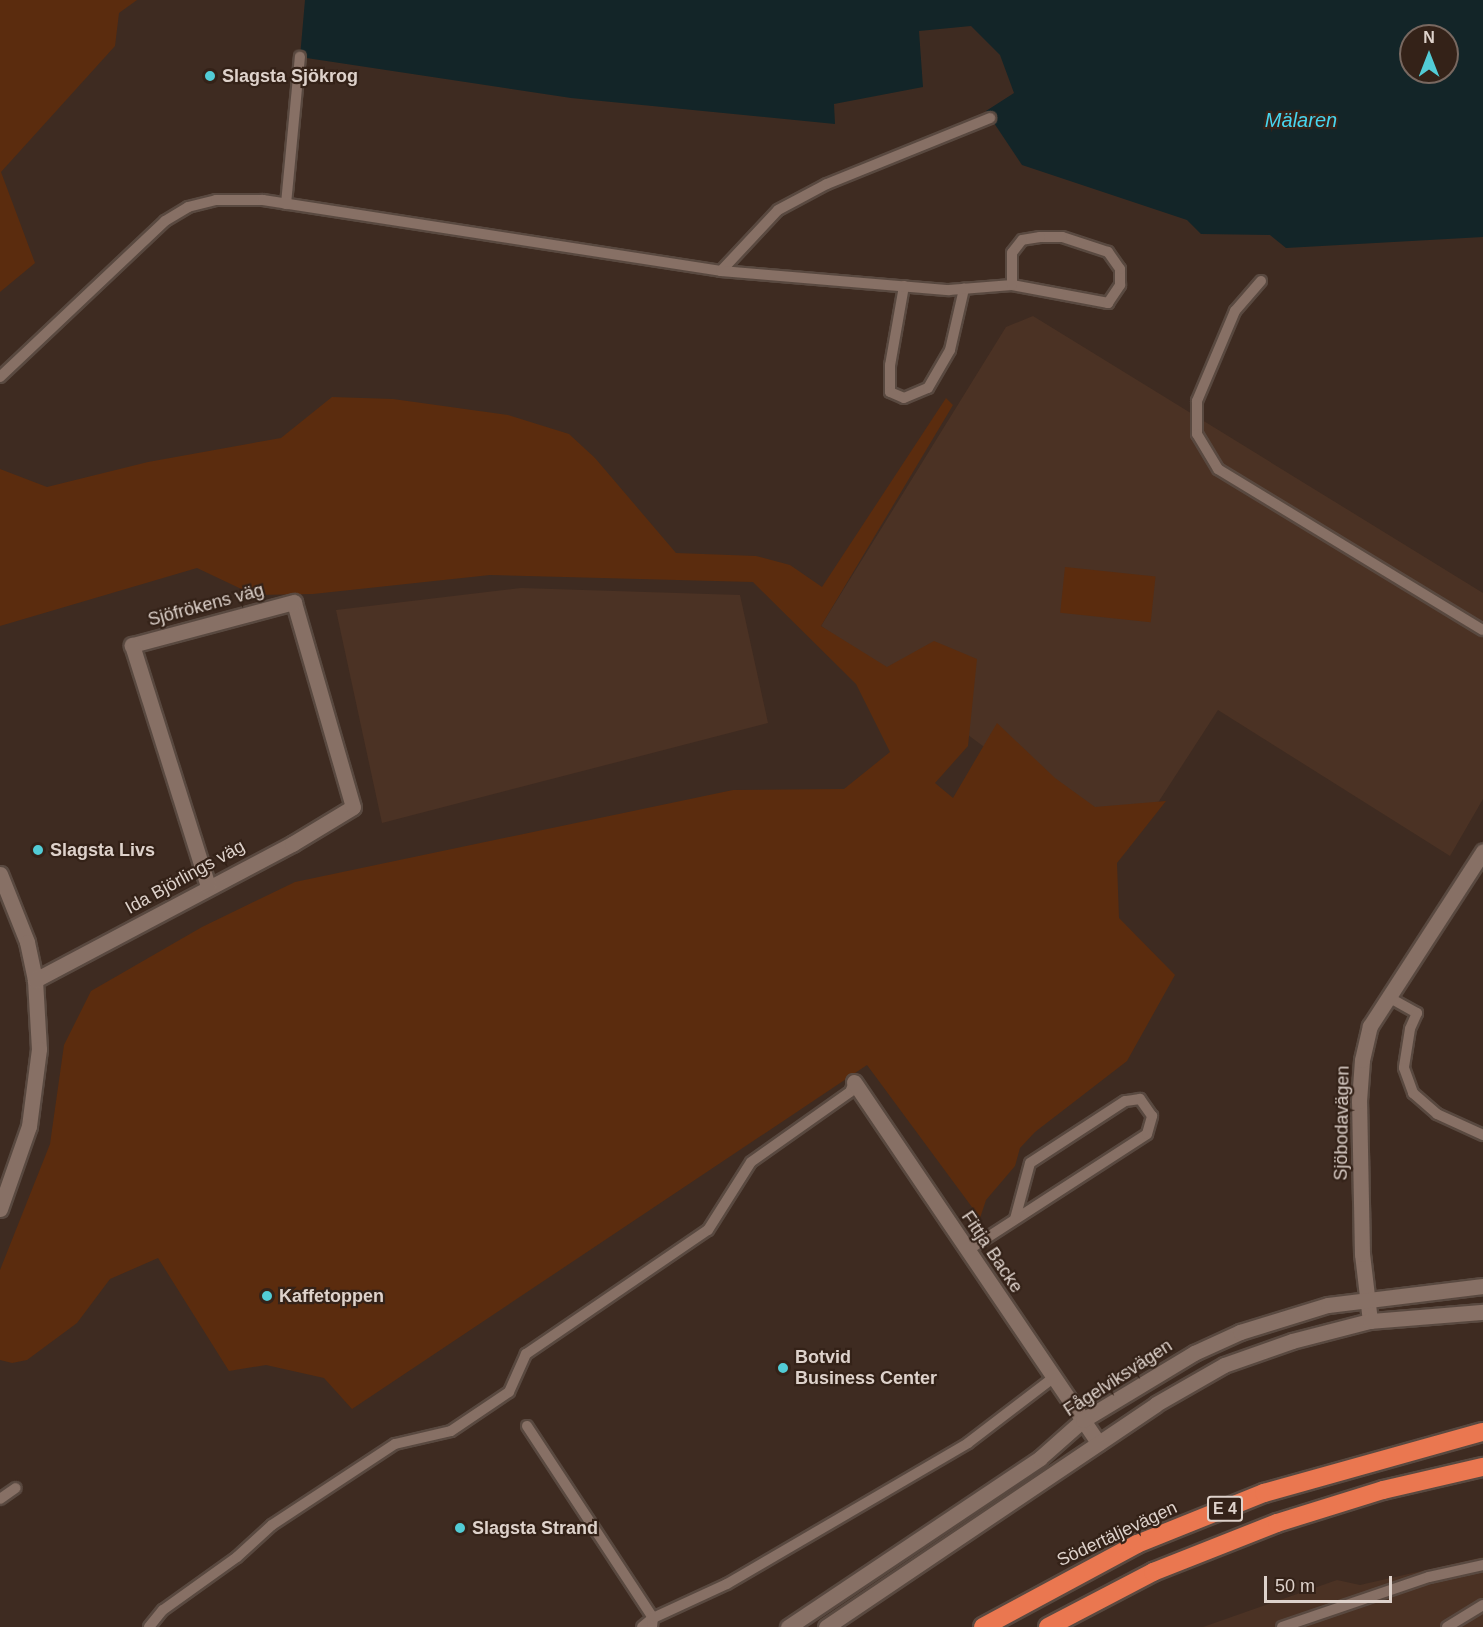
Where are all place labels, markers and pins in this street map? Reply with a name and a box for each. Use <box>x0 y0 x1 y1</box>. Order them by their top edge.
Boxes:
place label: Slagsta Sjökrog <box>222 65 358 87</box>
marker: Slagsta Sjökrog <box>203 69 217 83</box>
place label: Slagsta Livs <box>50 839 155 861</box>
marker: Slagsta Livs <box>31 843 45 857</box>
place label: Kaffetoppen <box>279 1285 384 1307</box>
marker: Kaffetoppen <box>260 1289 274 1303</box>
place label: Botvid Business Center <box>795 1347 937 1390</box>
marker: Botvid Business Center <box>776 1361 790 1375</box>
place label: Slagsta Strand <box>472 1517 598 1539</box>
marker: Slagsta Strand <box>453 1521 467 1535</box>

